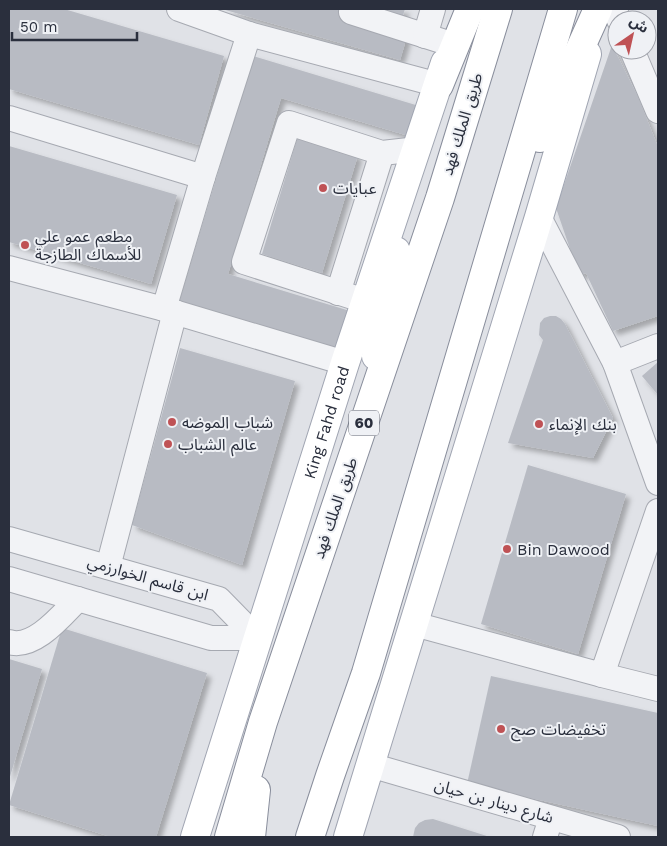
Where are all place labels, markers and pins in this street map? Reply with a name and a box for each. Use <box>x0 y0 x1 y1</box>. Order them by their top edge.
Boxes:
place label: عبايات <box>333 179 377 198</box>
marker: عبايات <box>317 182 329 194</box>
place label: مطعم عمو علي للأسماك الطازجة <box>35 227 141 264</box>
marker: مطعم عمو علي للأسماك الطازجة <box>19 239 31 251</box>
place label: شباب الموضه <box>182 413 273 432</box>
place label: بنك الإنماء <box>549 415 617 435</box>
marker: شباب الموضه <box>166 416 178 428</box>
marker: بنك الإنماء <box>533 418 545 430</box>
place label: عالم الشباب <box>178 435 257 457</box>
marker: عالم الشباب <box>162 438 174 450</box>
place label: Bin Dawood <box>517 540 610 559</box>
marker: Bin Dawood <box>501 543 513 555</box>
place label: تخفيضات صح <box>511 720 606 742</box>
marker: تخفيضات صح <box>495 723 507 735</box>

